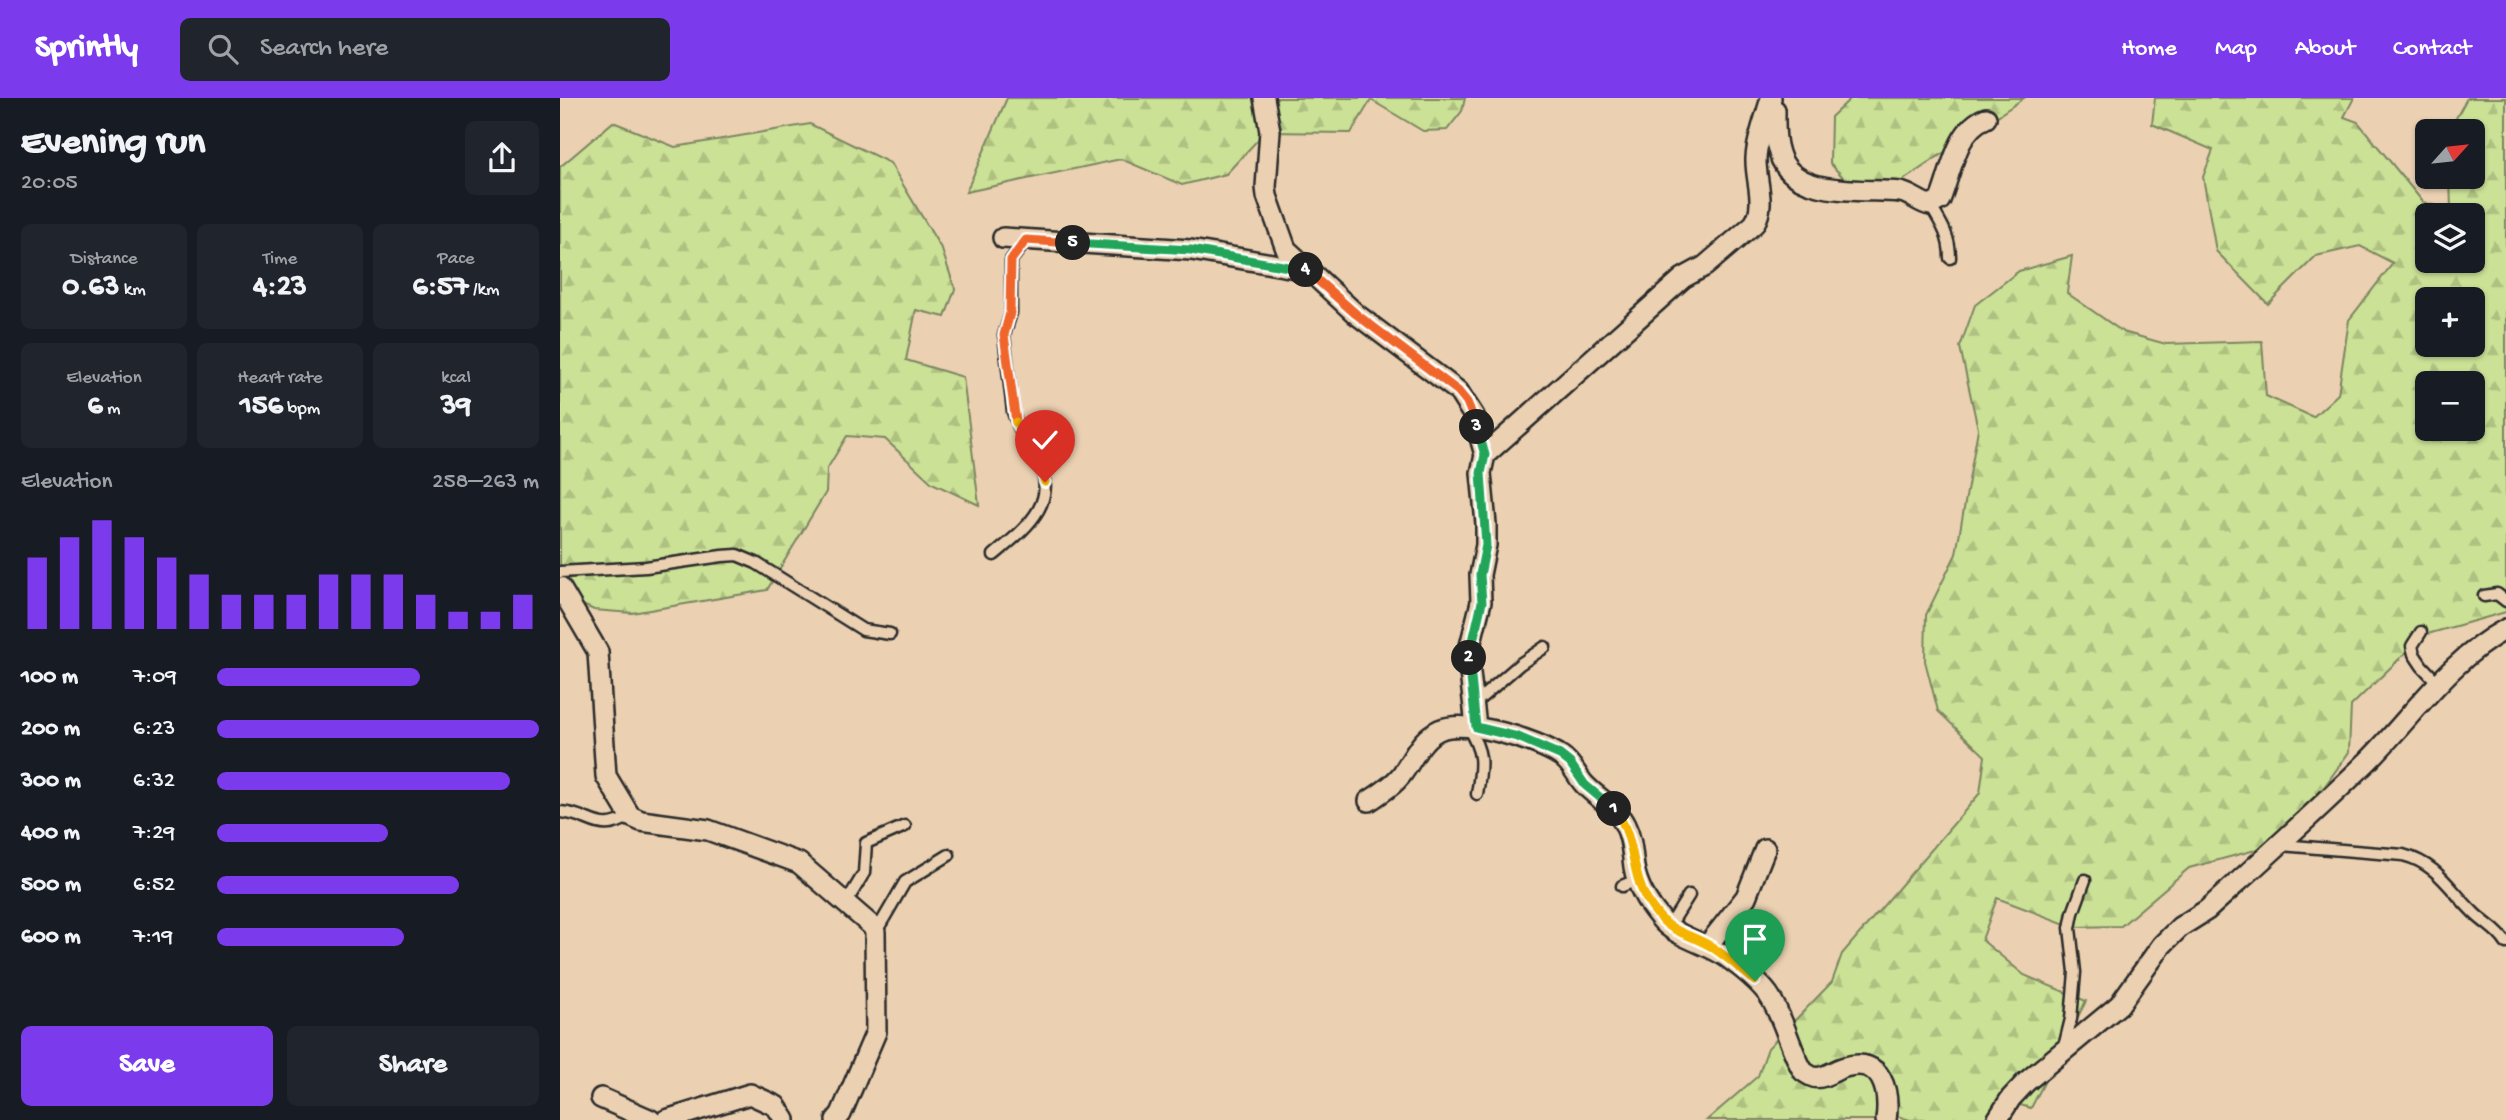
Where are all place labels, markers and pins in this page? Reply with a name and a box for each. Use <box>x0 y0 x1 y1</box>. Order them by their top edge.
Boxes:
pin: 5 <box>1056 226 1090 260</box>
pin: 4 <box>1288 252 1324 288</box>
pin <box>1015 410 1075 482</box>
pin: 3 <box>1460 410 1494 444</box>
pin: 2 <box>1452 640 1486 676</box>
pin: 1 <box>1596 792 1632 826</box>
pin <box>1725 909 1785 981</box>

